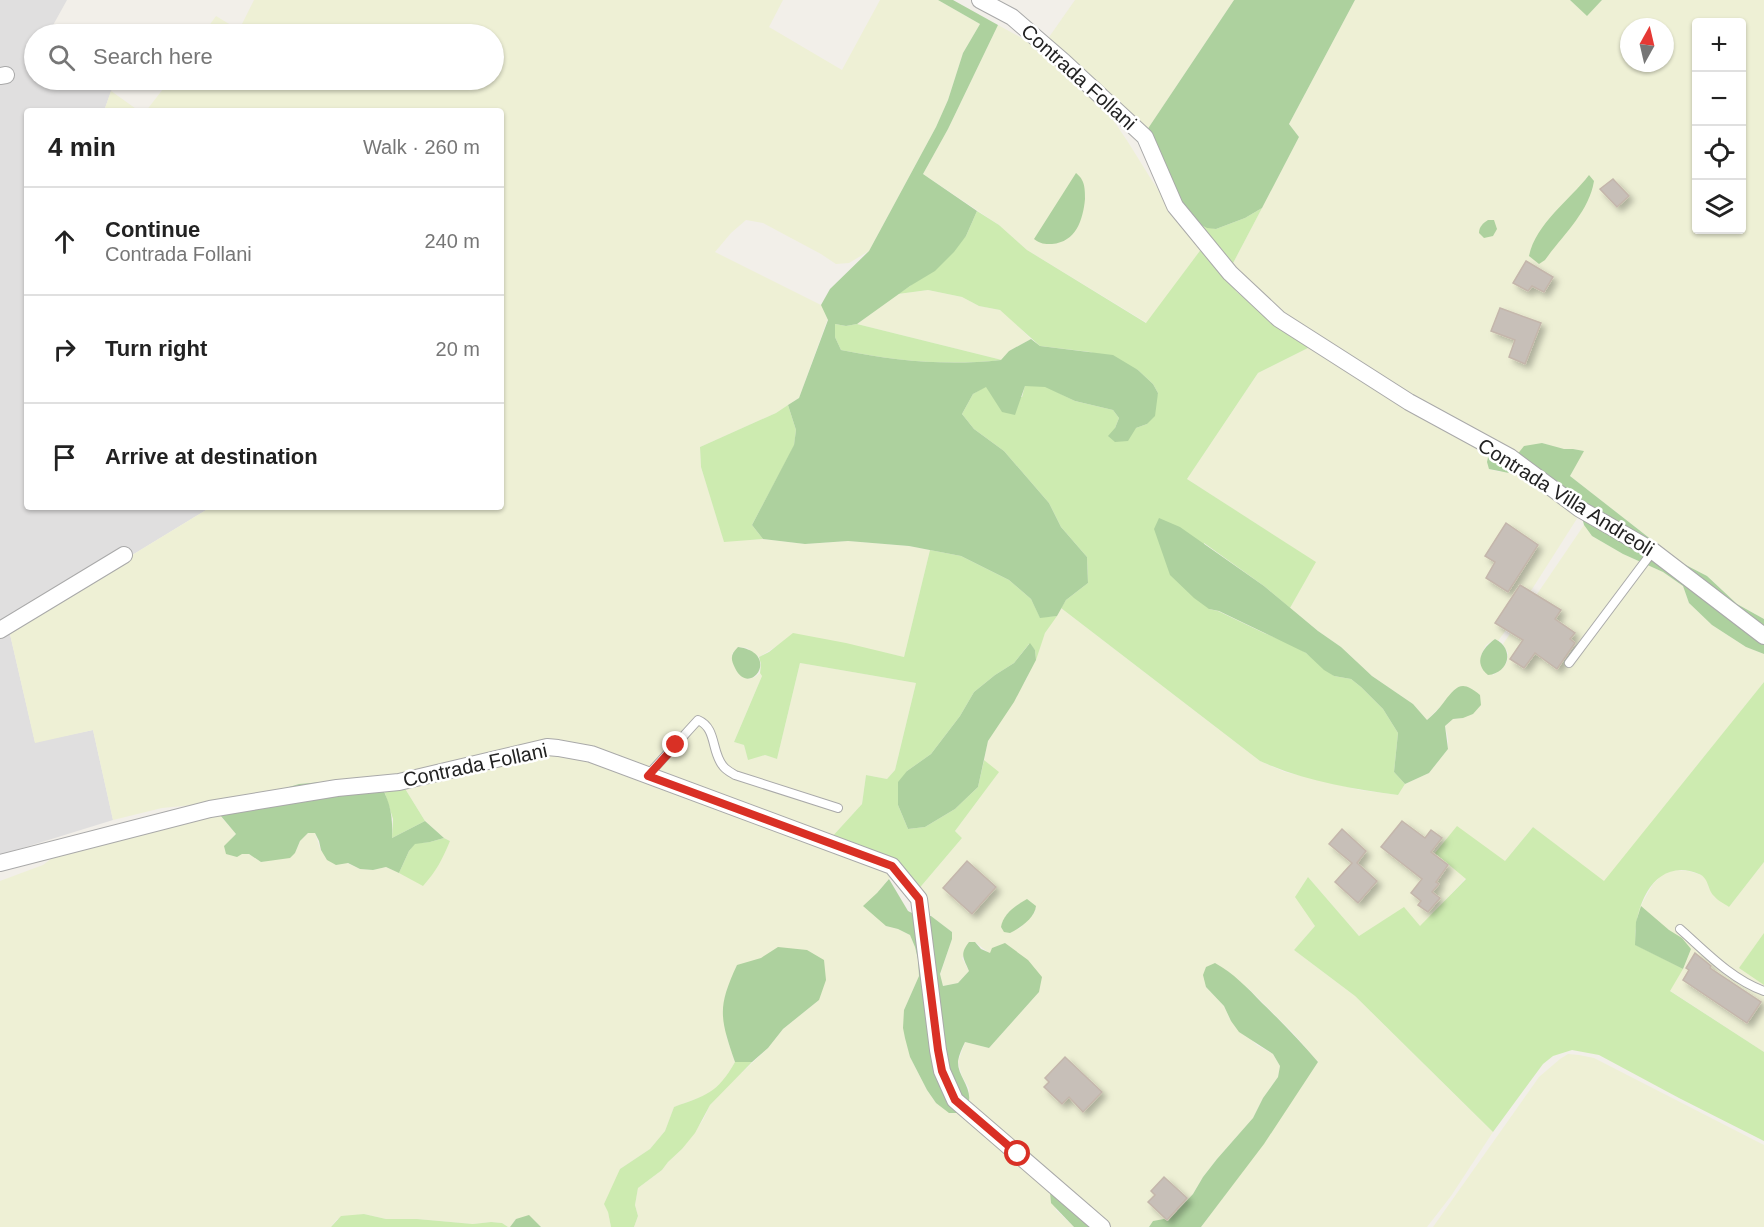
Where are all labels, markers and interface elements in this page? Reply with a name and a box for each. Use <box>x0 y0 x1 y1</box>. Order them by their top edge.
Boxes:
north arrow <box>1620 18 1674 72</box>
map controls <box>1692 18 1746 234</box>
button: + <box>1692 18 1746 72</box>
street label: Contrada Follani <box>1017 20 1141 134</box>
search box <box>24 24 504 90</box>
icon: search <box>45 41 78 74</box>
text: Search here <box>93 44 213 69</box>
button: − <box>1692 72 1746 126</box>
button: locate <box>1692 126 1746 180</box>
text: 4 min <box>48 132 116 162</box>
text: Walk · 260 m <box>363 136 480 158</box>
button: layers <box>1692 180 1746 234</box>
text: Continue <box>105 217 200 242</box>
icon: ahead <box>48 225 81 258</box>
text: 240 m <box>424 230 480 252</box>
text: Contrada Follani <box>105 243 252 265</box>
icon: right <box>48 333 81 366</box>
text: Turn right <box>105 336 207 361</box>
text: 20 m <box>436 338 480 360</box>
street label: Contrada Villa Andreoli <box>1474 434 1658 560</box>
icon: arrive <box>48 441 81 474</box>
text: Arrive at destination <box>105 444 318 469</box>
route end <box>662 731 688 757</box>
street label: Contrada Follani <box>401 739 549 791</box>
route start <box>1004 1140 1030 1166</box>

